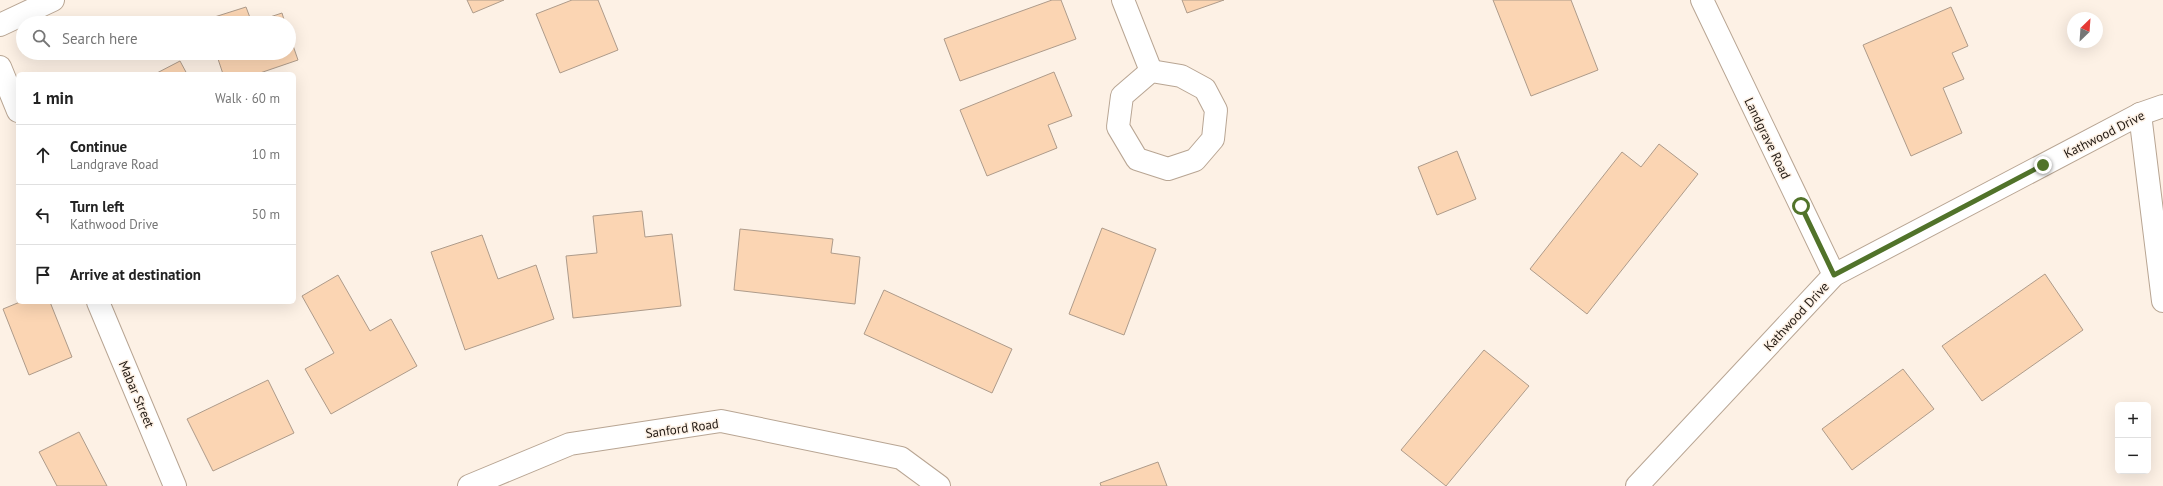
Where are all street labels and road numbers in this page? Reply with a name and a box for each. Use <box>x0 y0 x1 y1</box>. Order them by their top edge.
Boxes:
street label: Landgrave Road <box>1740 95 1795 182</box>
street label: Kathwood Drive <box>2061 107 2148 162</box>
street label: Kathwood Drive <box>1760 278 1833 354</box>
street label: Mabar Street <box>115 358 159 431</box>
street label: Sanford Road <box>644 415 720 442</box>

